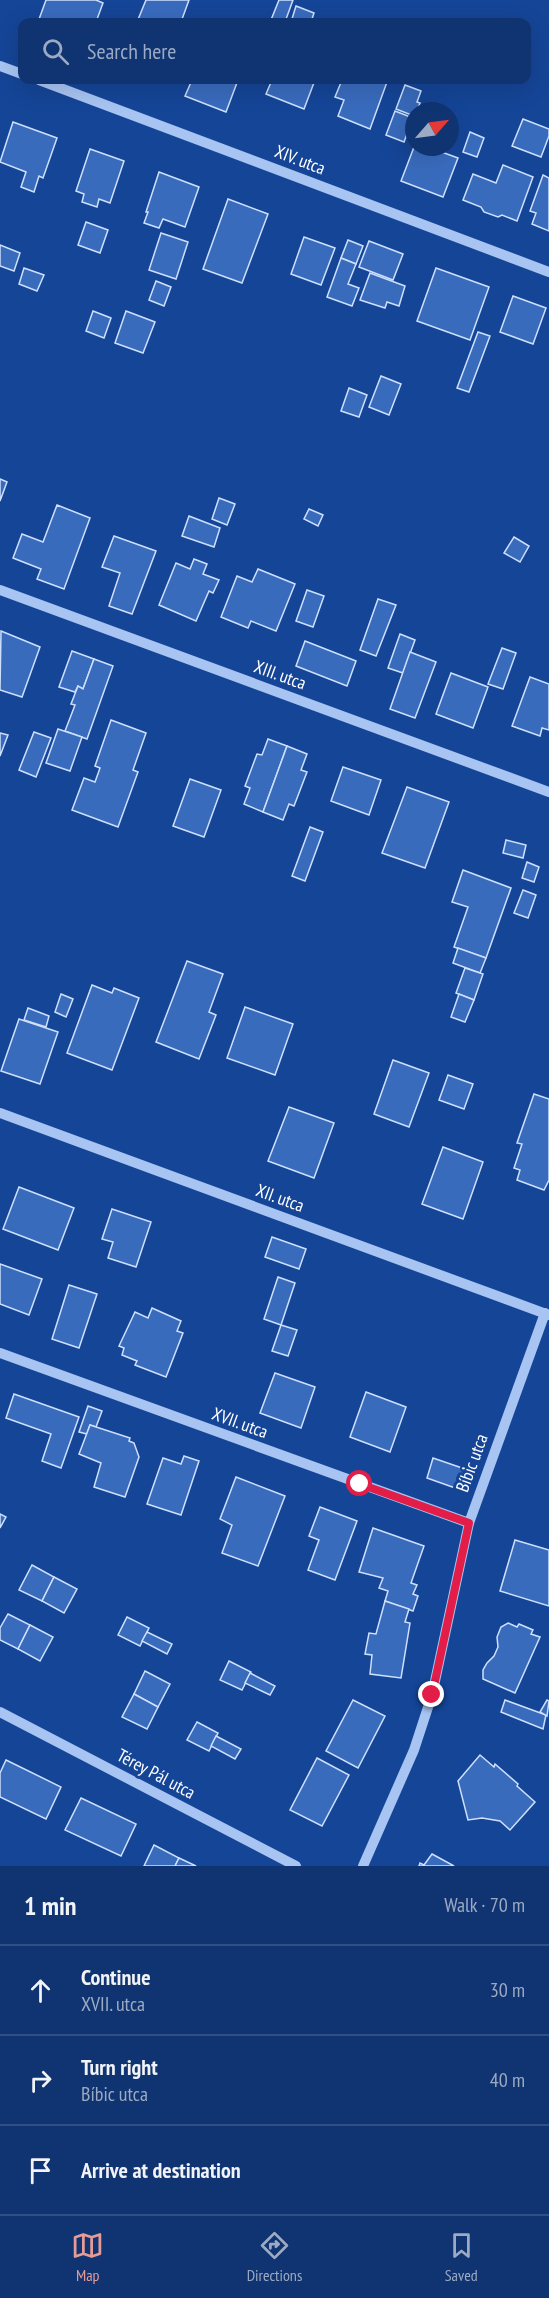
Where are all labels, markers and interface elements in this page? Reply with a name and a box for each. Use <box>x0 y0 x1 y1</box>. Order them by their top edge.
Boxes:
search box <box>18 18 531 84</box>
icon: search <box>39 35 72 68</box>
text: Search here <box>87 37 176 65</box>
north arrow <box>405 102 459 156</box>
street label: XIV. utca <box>272 139 329 180</box>
street label: XIII. utca <box>251 655 309 695</box>
street label: XII. utca <box>253 1178 307 1217</box>
street label: XVII. utca <box>209 1402 271 1443</box>
street label: Bíbic utca <box>450 1431 493 1495</box>
route start <box>346 1470 372 1496</box>
route end <box>418 1681 444 1707</box>
street label: Térey Pál utca <box>113 1743 199 1804</box>
text: 1 min <box>24 1889 77 1922</box>
text: Walk · 70 m <box>444 1892 525 1918</box>
text: Continue <box>81 1963 151 1991</box>
icon: ahead <box>24 1974 57 2007</box>
text: 30 m <box>490 1977 525 2003</box>
text: XVII. utca <box>81 1991 145 2017</box>
text: Turn right <box>81 2053 158 2081</box>
icon: right <box>24 2064 57 2097</box>
text: 40 m <box>490 2067 525 2093</box>
text: Bíbic utca <box>81 2081 148 2107</box>
icon: arrive <box>24 2154 57 2187</box>
text: Arrive at destination <box>81 2156 241 2184</box>
tab: Map <box>71 2229 104 2285</box>
tab: Directions <box>247 2229 302 2285</box>
tab: Saved <box>445 2229 478 2285</box>

